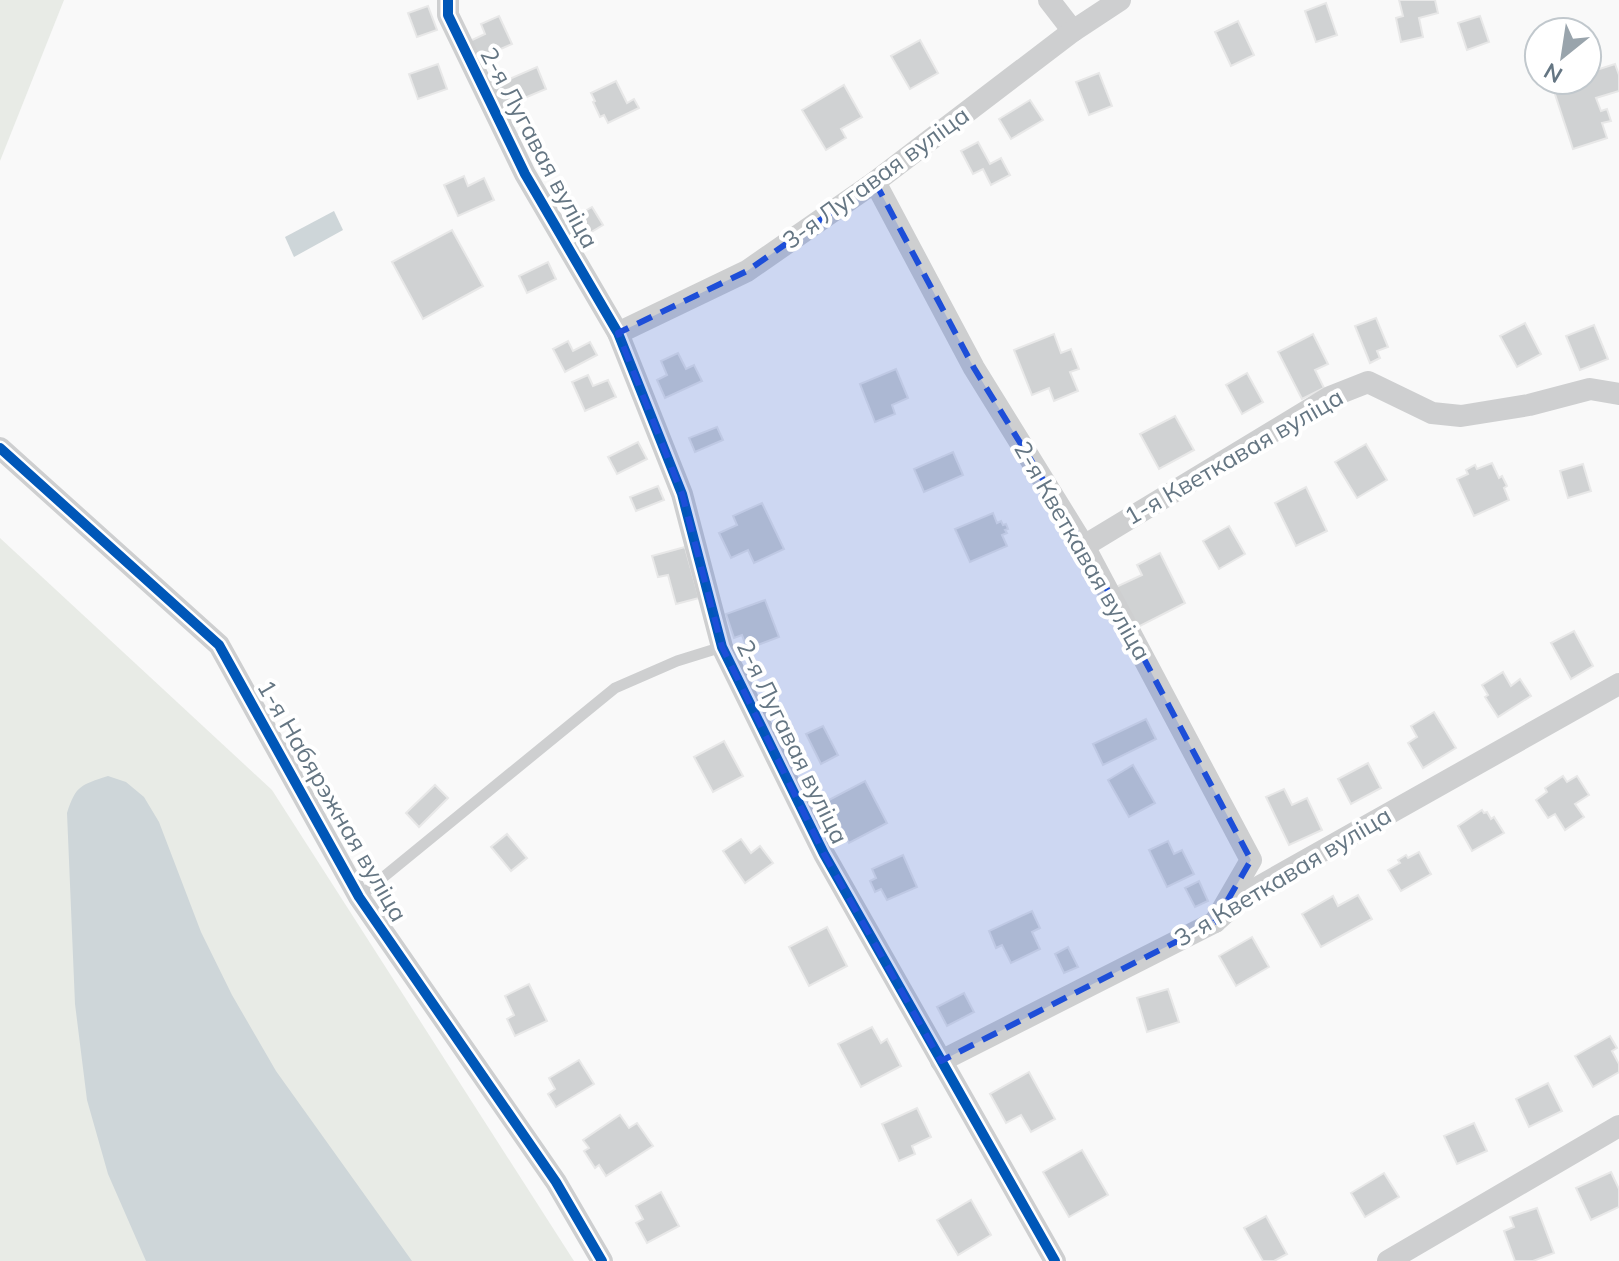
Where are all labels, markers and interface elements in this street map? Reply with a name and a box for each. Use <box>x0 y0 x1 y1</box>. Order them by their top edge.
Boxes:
north arrow <box>1523 16 1603 96</box>
street label: 2-я Лугавая вуліца <box>474 42 606 253</box>
text: N <box>1539 57 1567 90</box>
street label: 3-я Лугавая вуліца <box>776 99 975 255</box>
street label: 1-я Кветкавая вуліца <box>1119 381 1348 531</box>
street label: 2-я Кветкавая вуліца <box>1008 436 1158 665</box>
street label: 2-я Лугавая вуліца <box>730 635 855 848</box>
street label: 1-я Набярэжная вуліца <box>251 674 414 927</box>
street label: 3-я Кветкавая вуліца <box>1169 800 1396 953</box>

